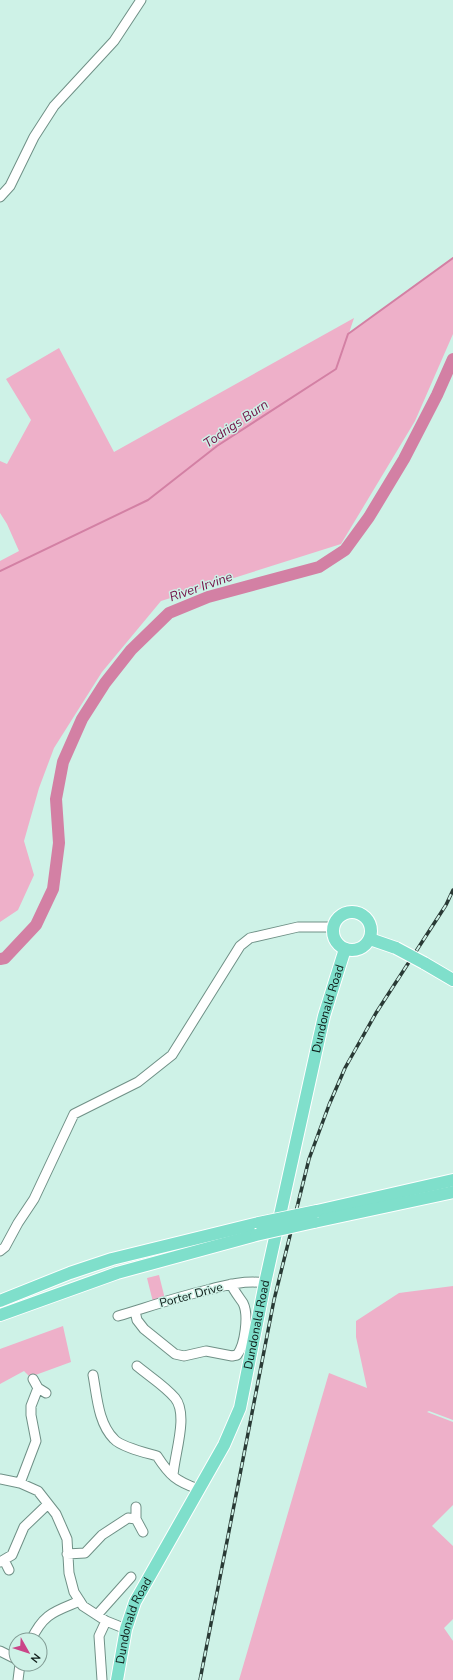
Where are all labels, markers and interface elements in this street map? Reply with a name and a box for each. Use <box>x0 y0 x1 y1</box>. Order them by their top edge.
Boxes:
water label: Todrigs Burn <box>200 396 272 452</box>
water label: River Irvine <box>167 568 235 606</box>
street label: Dundonald Road <box>308 963 348 1054</box>
street label: Porter Drive <box>158 1279 224 1311</box>
street label: Dundonald Road <box>240 1279 273 1371</box>
street label: Dundonald Road <box>112 1574 155 1665</box>
north arrow <box>8 1632 48 1672</box>
text: N <box>27 1650 44 1666</box>

